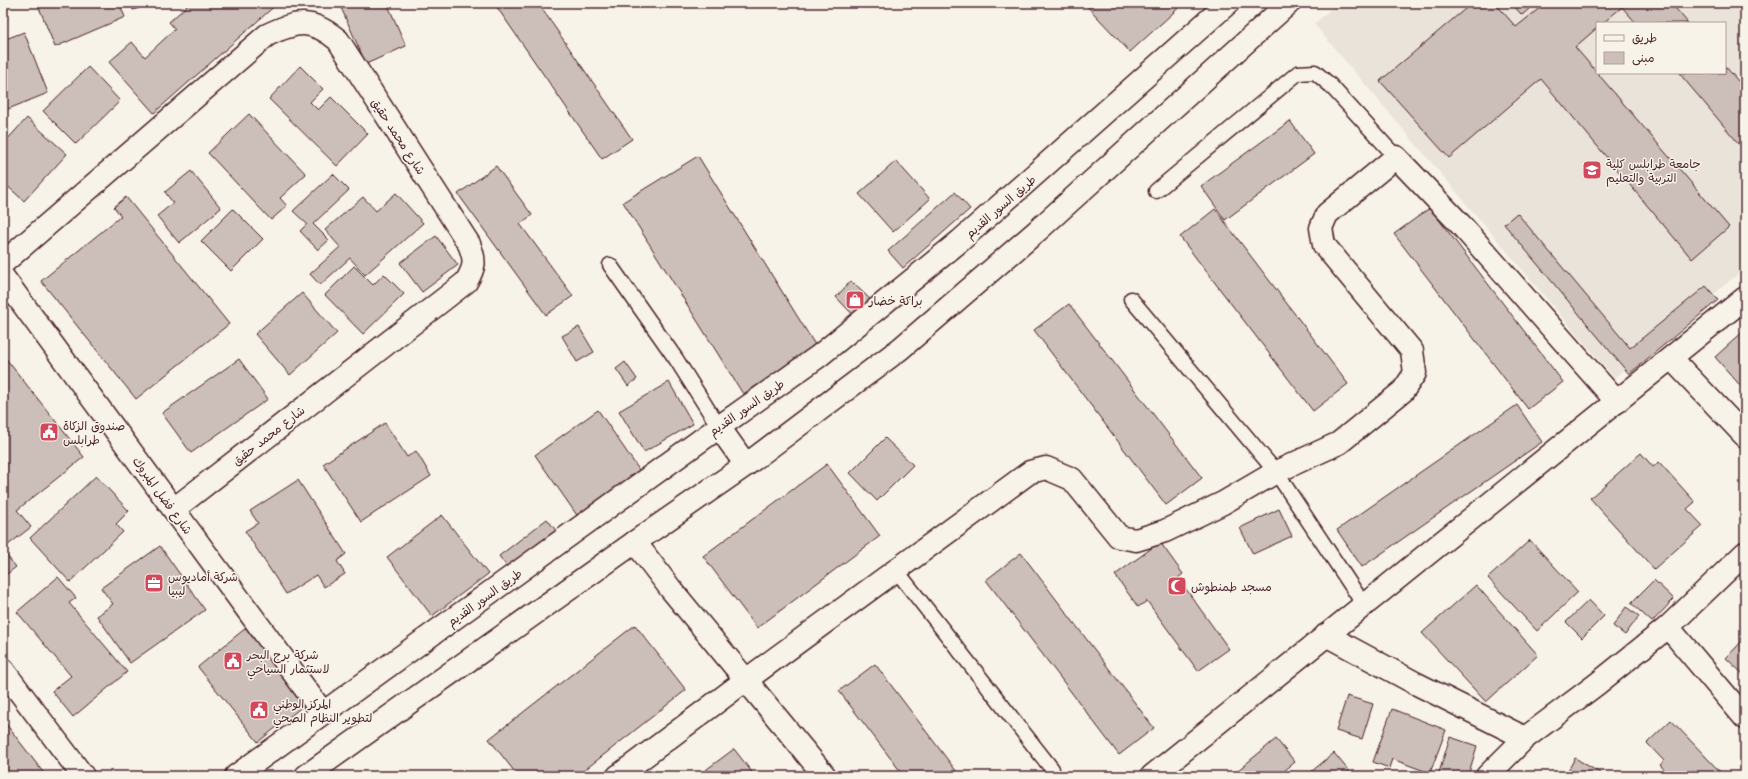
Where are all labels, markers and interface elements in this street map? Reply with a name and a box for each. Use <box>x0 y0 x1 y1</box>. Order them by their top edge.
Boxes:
legend <box>1596 22 1726 74</box>
text: طريق <box>1632 28 1657 46</box>
text: مبنى <box>1632 48 1655 66</box>
street label: شارع محمد حقيق <box>367 94 431 178</box>
place label: جامعة طرابلس كلية التربية والتعليم <box>1606 154 1701 187</box>
school or university icon: جامعة طرابلس كلية التربية والتعليم <box>1581 159 1603 181</box>
street label: طريق السور القديم <box>961 170 1040 243</box>
shop icon: براكة خضار <box>844 289 866 311</box>
place label: براكة خضار <box>868 291 923 309</box>
street label: طريق السور القديم <box>705 374 788 441</box>
street label: شارع محمد حقيق <box>228 401 309 470</box>
place label: صندوق الزكاة طرابلس <box>63 416 125 448</box>
public building icon: صندوق الزكاة طرابلس <box>38 421 60 443</box>
street label: شارع فضل المبروك <box>128 452 197 538</box>
street label: طريق السور القديم <box>443 564 526 631</box>
place label: شركة أماديوس ليبيا <box>168 567 238 599</box>
office icon: شركة أماديوس ليبيا <box>143 572 165 594</box>
mosque icon: مسجد طمنطوش <box>1166 575 1188 597</box>
place label: مسجد طمنطوش <box>1191 577 1272 595</box>
place label: شركة برج البحر لاستثمار السياحي <box>246 645 330 680</box>
public building icon: شركة برج البحر لاستثمار السياحي <box>222 650 244 672</box>
place label: المركز الوطني لتطوير النظام الصحي <box>273 694 372 729</box>
public building icon: المركز الوطني لتطوير النظام الصحي <box>248 699 270 721</box>

